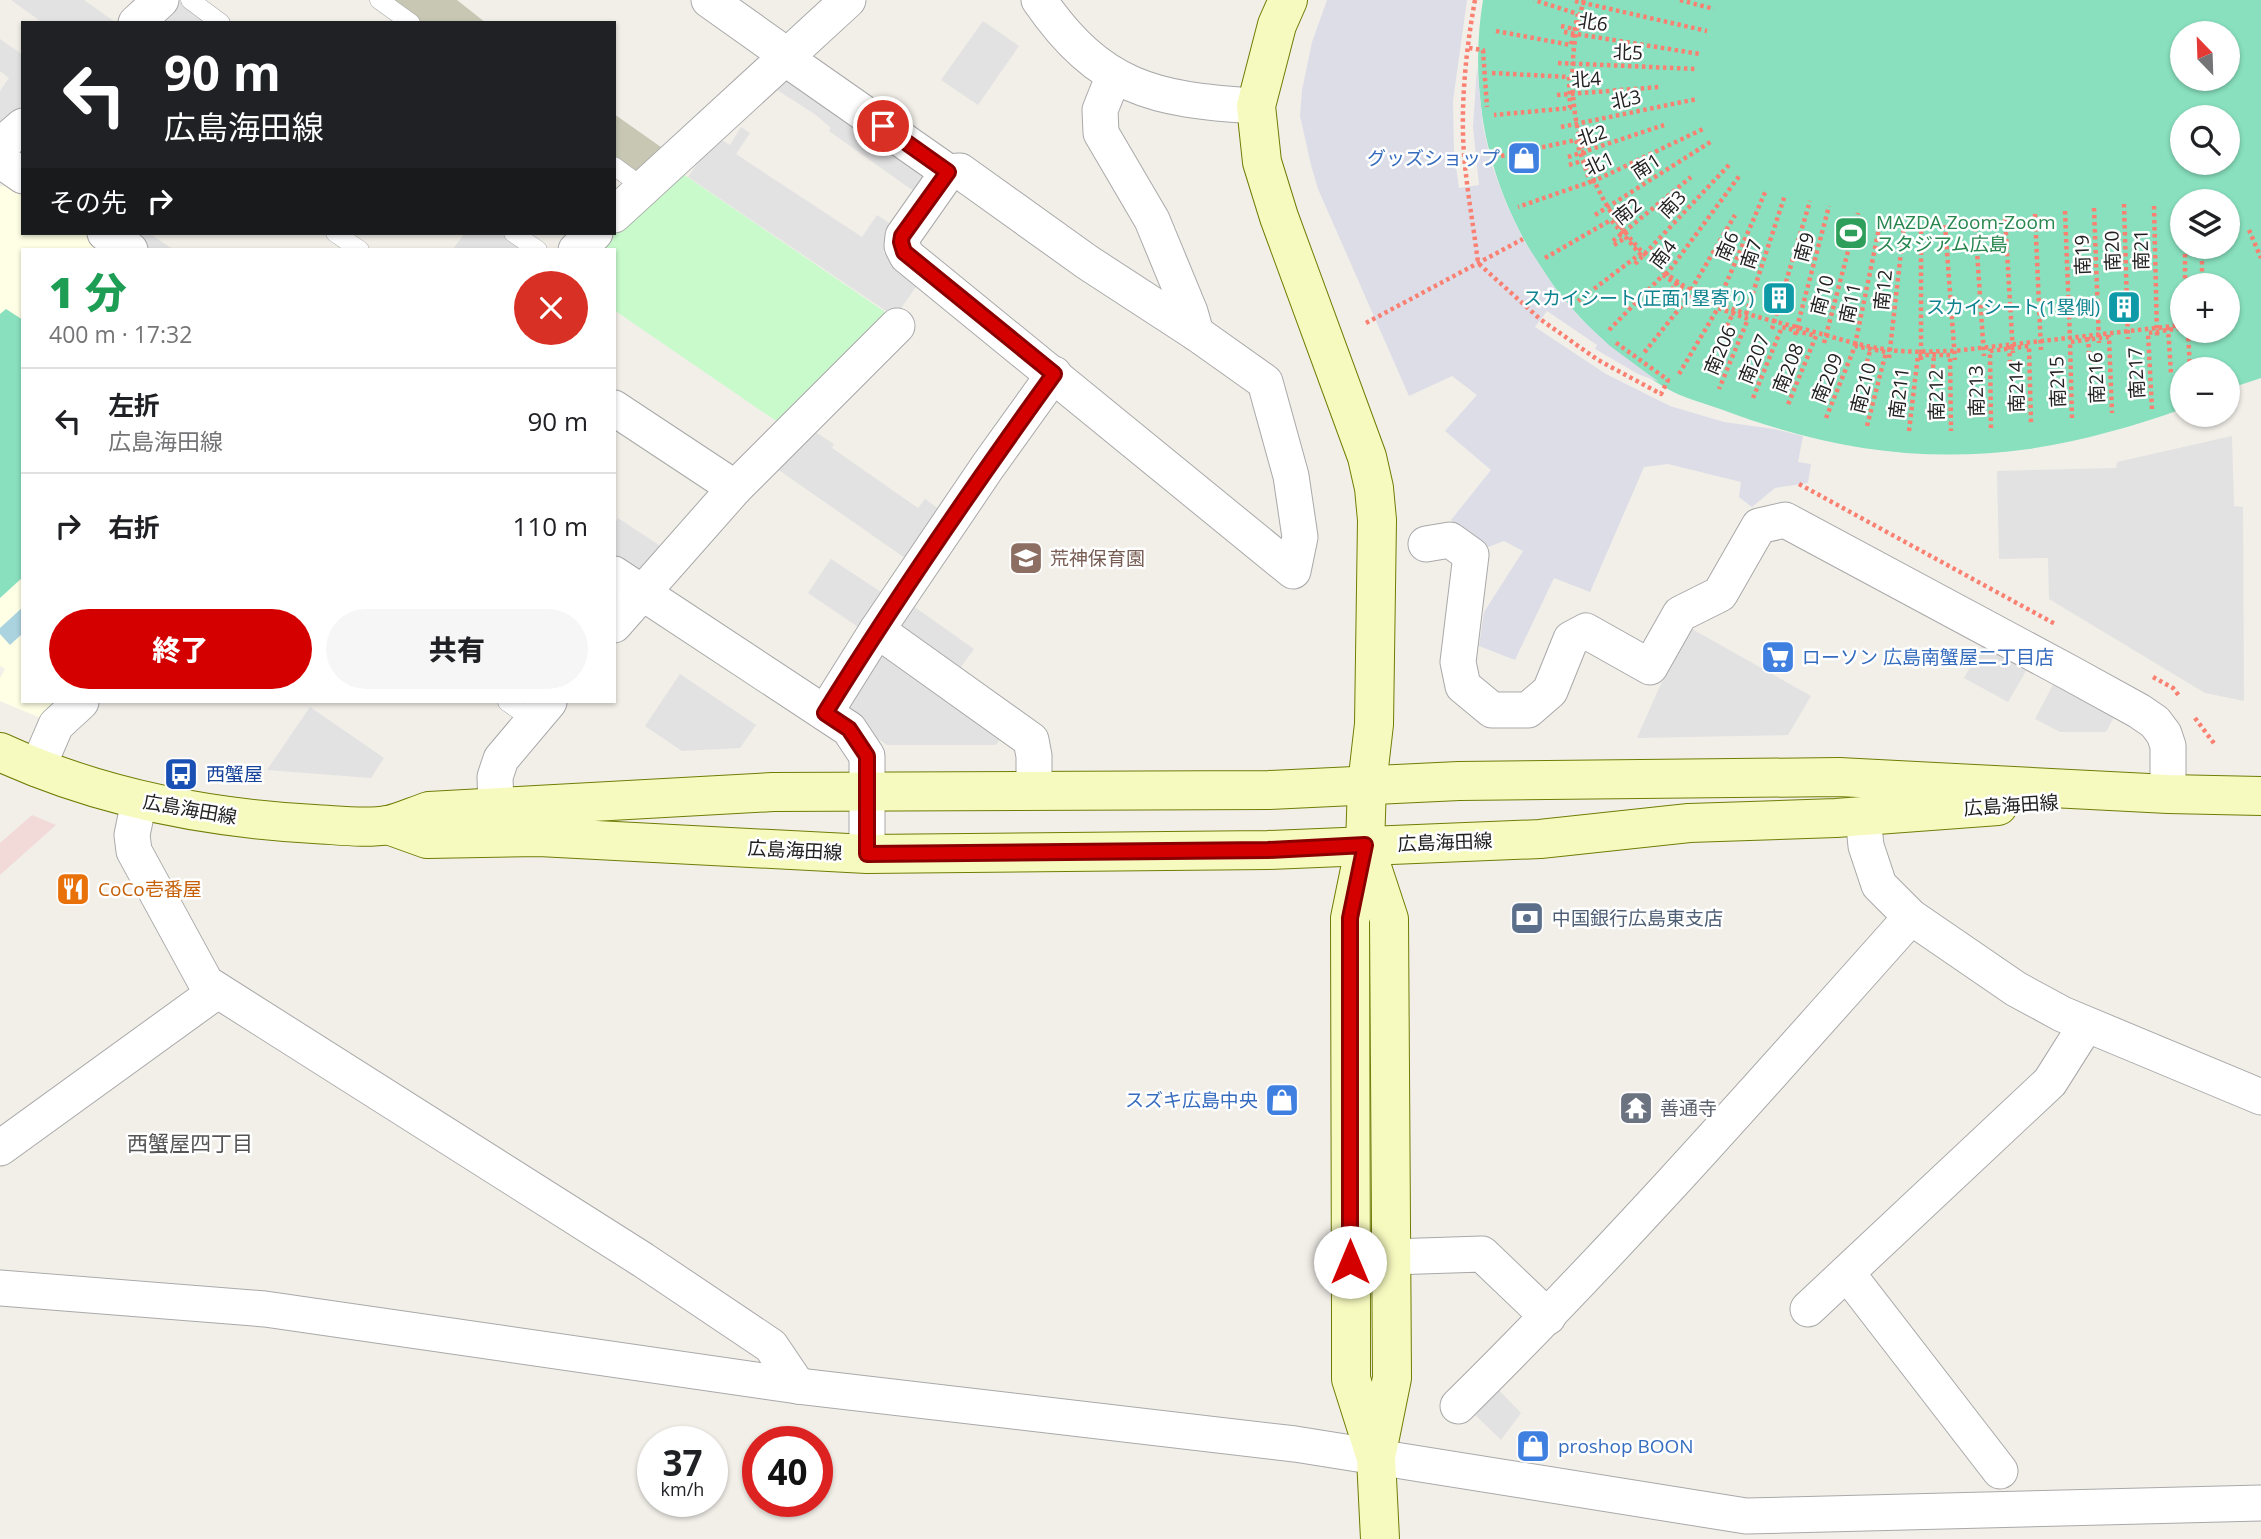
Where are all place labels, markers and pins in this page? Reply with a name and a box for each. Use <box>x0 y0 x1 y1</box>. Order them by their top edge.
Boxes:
pin <box>853 96 913 156</box>
shop icon: グッズショップ <box>1505 139 1543 177</box>
place label: グッズショップ <box>1367 145 1500 171</box>
place label: MAZDA Zoom-Zoom スタジアム広島 <box>1876 209 2055 257</box>
sports icon: MAZDA Zoom-Zoom スタジアム広島 <box>1832 214 1870 252</box>
building icon: スカイシート(正面1塁寄り) <box>1760 279 1798 317</box>
place label: スカイシート(正面1塁寄り) <box>1523 285 1754 311</box>
building icon: スカイシート(1塁側) <box>2105 288 2143 326</box>
place label: スカイシート(1塁側) <box>1926 294 2100 320</box>
school or university icon: 荒神保育園 <box>1007 539 1045 577</box>
place label: 荒神保育園 <box>1050 545 1145 571</box>
supermarket icon: ローソン 広島南蟹屋二丁目店 <box>1759 638 1797 676</box>
place label: ローソン 広島南蟹屋二丁目店 <box>1802 644 2054 670</box>
bus stop icon: 西蟹屋 <box>162 755 200 793</box>
place label: 西蟹屋 <box>206 761 263 787</box>
restaurant icon: CoCo壱番屋 <box>54 870 92 908</box>
place label: CoCo壱番屋 <box>98 876 202 902</box>
bank icon: 中国銀行広島東支店 <box>1508 899 1546 937</box>
place label: 中国銀行広島東支店 <box>1552 905 1723 931</box>
shop icon: スズキ広島中央 <box>1263 1081 1301 1119</box>
place label: スズキ広島中央 <box>1125 1087 1258 1113</box>
temple icon: 善通寺 <box>1617 1089 1655 1127</box>
place label: 善通寺 <box>1660 1095 1717 1121</box>
shop icon: proshop BOON <box>1514 1427 1552 1465</box>
place label: proshop BOON <box>1558 1433 1694 1459</box>

